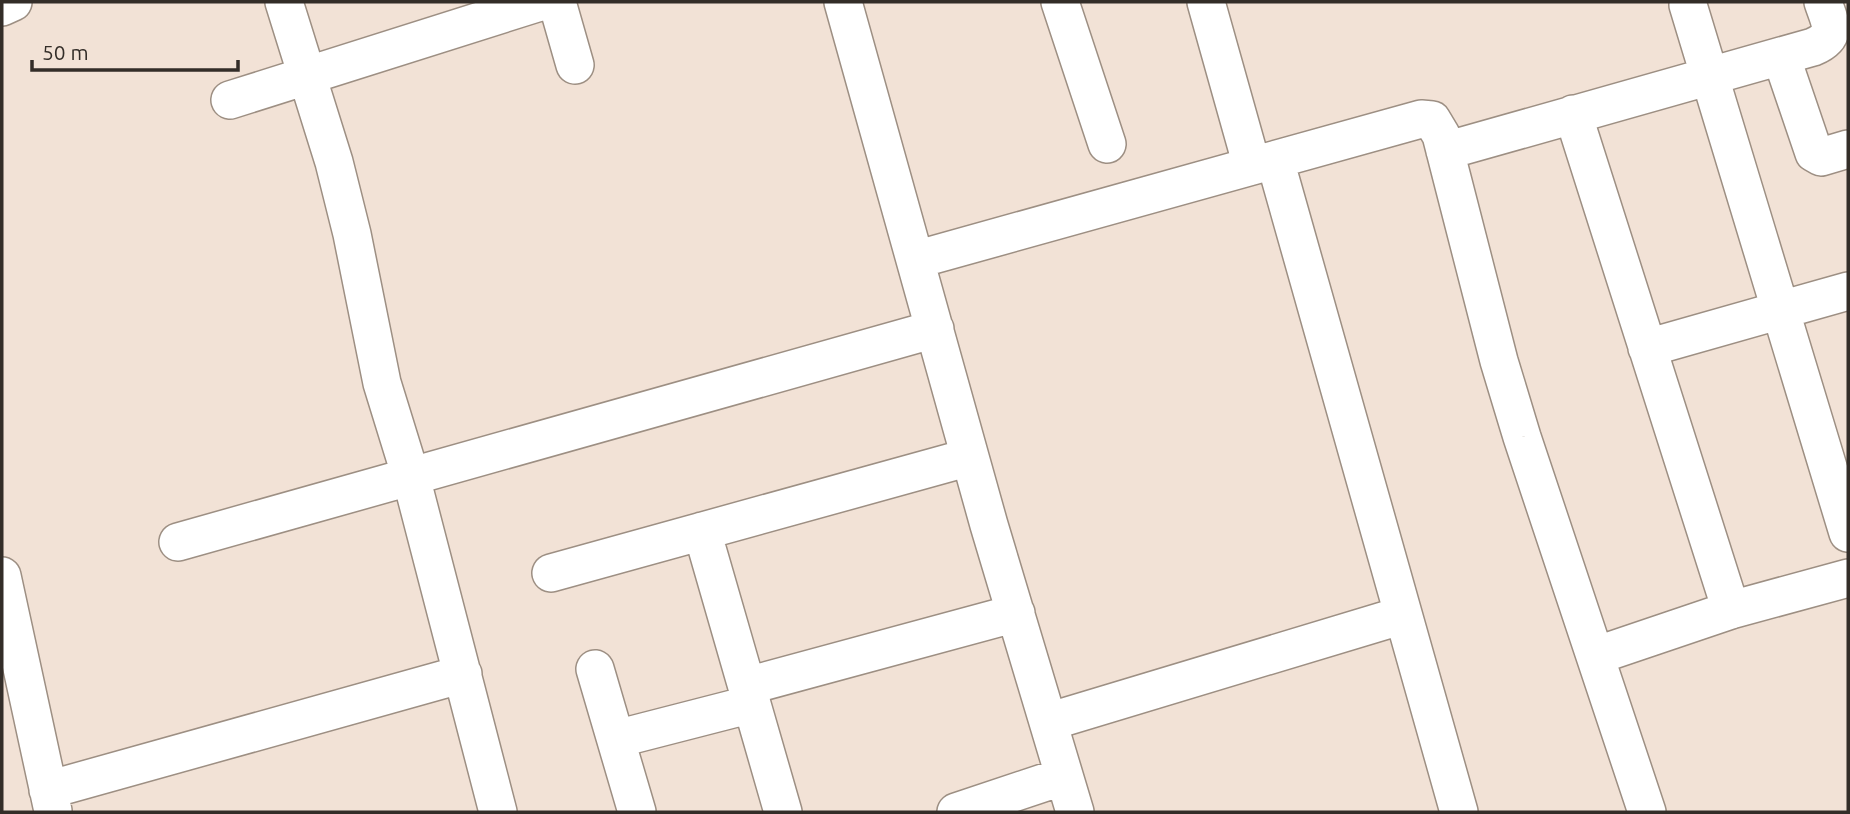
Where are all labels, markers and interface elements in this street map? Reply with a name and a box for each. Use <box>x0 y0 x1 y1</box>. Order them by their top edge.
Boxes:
scale bar <box>32 28 238 72</box>
text: 50 m <box>42 40 89 64</box>

